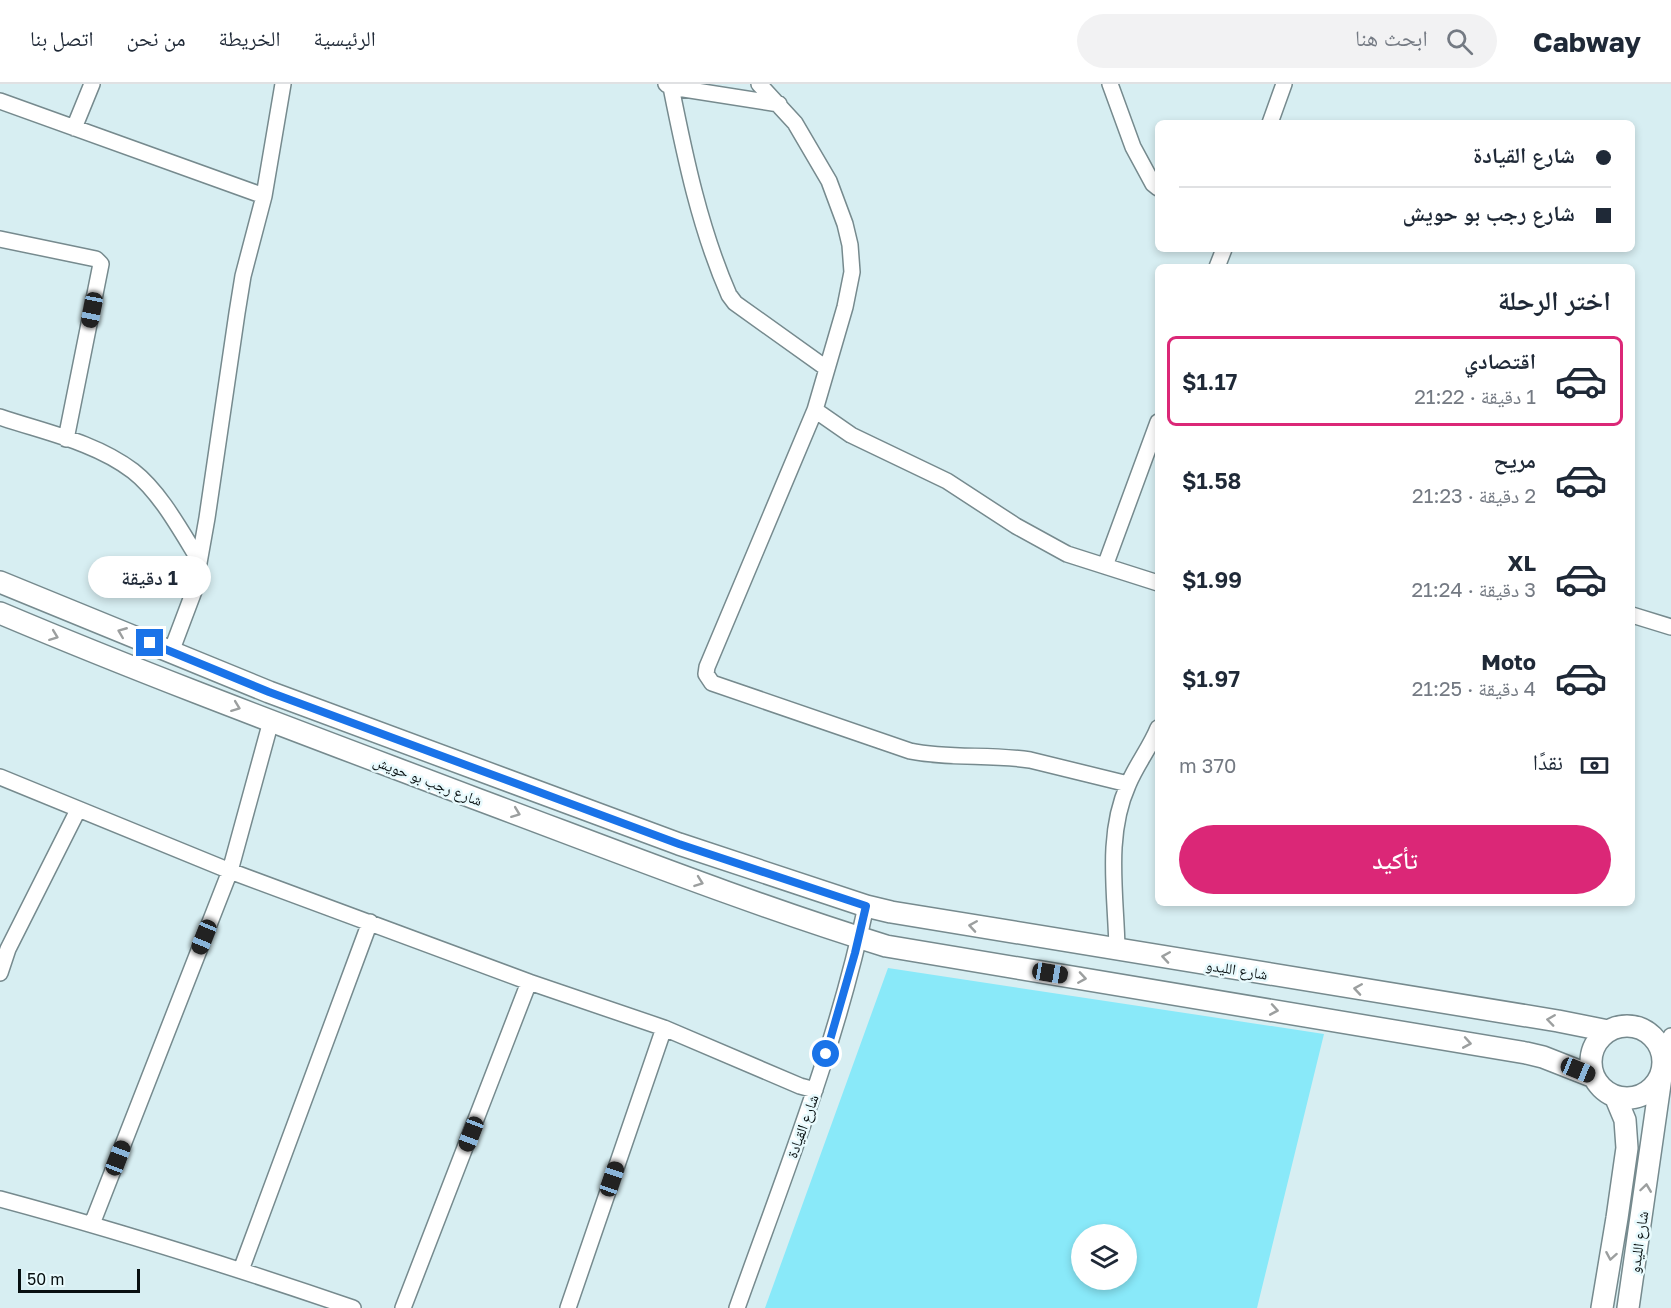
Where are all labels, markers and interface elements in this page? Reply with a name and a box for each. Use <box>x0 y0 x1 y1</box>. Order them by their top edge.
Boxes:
search box <box>1077 14 1497 68</box>
text: ابحث هنا <box>1355 24 1428 51</box>
text: اتصل بنا <box>30 25 93 51</box>
text: من نحن <box>126 25 186 51</box>
text: الخريطة <box>219 25 280 51</box>
text: الرئيسية <box>313 25 376 51</box>
icon: search <box>1443 25 1476 58</box>
text: Cabway <box>1533 25 1641 58</box>
text: شارع القيادة <box>1473 141 1575 168</box>
text: شارع رجب بو حويش <box>1402 199 1575 226</box>
text: اختر الرحلة <box>1498 284 1611 316</box>
car <box>80 291 104 329</box>
text: اقتصادي <box>1464 347 1536 374</box>
icon: car <box>1554 354 1608 408</box>
text: $1.17 <box>1182 368 1237 395</box>
text: 1 دقيقة · 21:22 <box>1414 384 1536 408</box>
text: مريح <box>1493 446 1536 473</box>
icon: car <box>1554 453 1608 507</box>
text: $1.58 <box>1182 467 1241 494</box>
text: 2 دقيقة · 21:23 <box>1412 483 1536 507</box>
text: XL <box>1508 549 1536 576</box>
icon: car <box>1554 552 1608 606</box>
callout: 1 دقيقة <box>88 556 212 598</box>
text: 1 دقيقة <box>121 565 178 589</box>
text: $1.99 <box>1182 566 1242 593</box>
text: 3 دقيقة · 21:24 <box>1412 577 1536 601</box>
one-way arrow <box>117 627 128 639</box>
one-way arrow <box>48 628 59 641</box>
route end <box>136 629 163 656</box>
text: Moto <box>1481 648 1536 675</box>
icon: car <box>1554 651 1608 705</box>
text: $1.97 <box>1182 665 1240 692</box>
text: 4 دقيقة · 21:25 <box>1412 676 1536 700</box>
one-way arrow <box>229 700 240 712</box>
text: نقدًا <box>1533 748 1563 775</box>
icon: cash <box>1578 749 1611 782</box>
street label: شارع رجب بو حويش <box>370 751 485 811</box>
text: 370 m <box>1179 753 1236 777</box>
one-way arrow <box>510 806 521 819</box>
button: تأكيد <box>1179 825 1611 894</box>
one-way arrow <box>693 875 703 888</box>
car <box>189 917 219 957</box>
one-way arrow <box>969 920 978 932</box>
one-way arrow <box>1161 952 1170 964</box>
street label: شارع الليدو <box>1205 955 1269 985</box>
car <box>1031 961 1069 985</box>
one-way arrow <box>1078 972 1087 984</box>
one-way arrow <box>1353 983 1363 996</box>
one-way arrow <box>1270 1004 1279 1016</box>
one-way arrow <box>1546 1014 1555 1027</box>
one-way arrow <box>1461 1036 1471 1049</box>
route start <box>812 1040 839 1067</box>
car <box>1558 1055 1598 1085</box>
street label: شارع القيادة <box>782 1092 824 1161</box>
car <box>456 1114 486 1154</box>
car <box>103 1138 133 1178</box>
car <box>598 1159 626 1199</box>
one-way arrow <box>1639 1183 1651 1192</box>
street label: شارع الليدو <box>1625 1210 1653 1274</box>
map controls <box>1071 1224 1137 1290</box>
button: layers <box>1071 1224 1137 1290</box>
one-way arrow <box>1605 1250 1618 1260</box>
scale bar <box>18 1266 140 1294</box>
text: 50 m <box>27 1269 64 1289</box>

